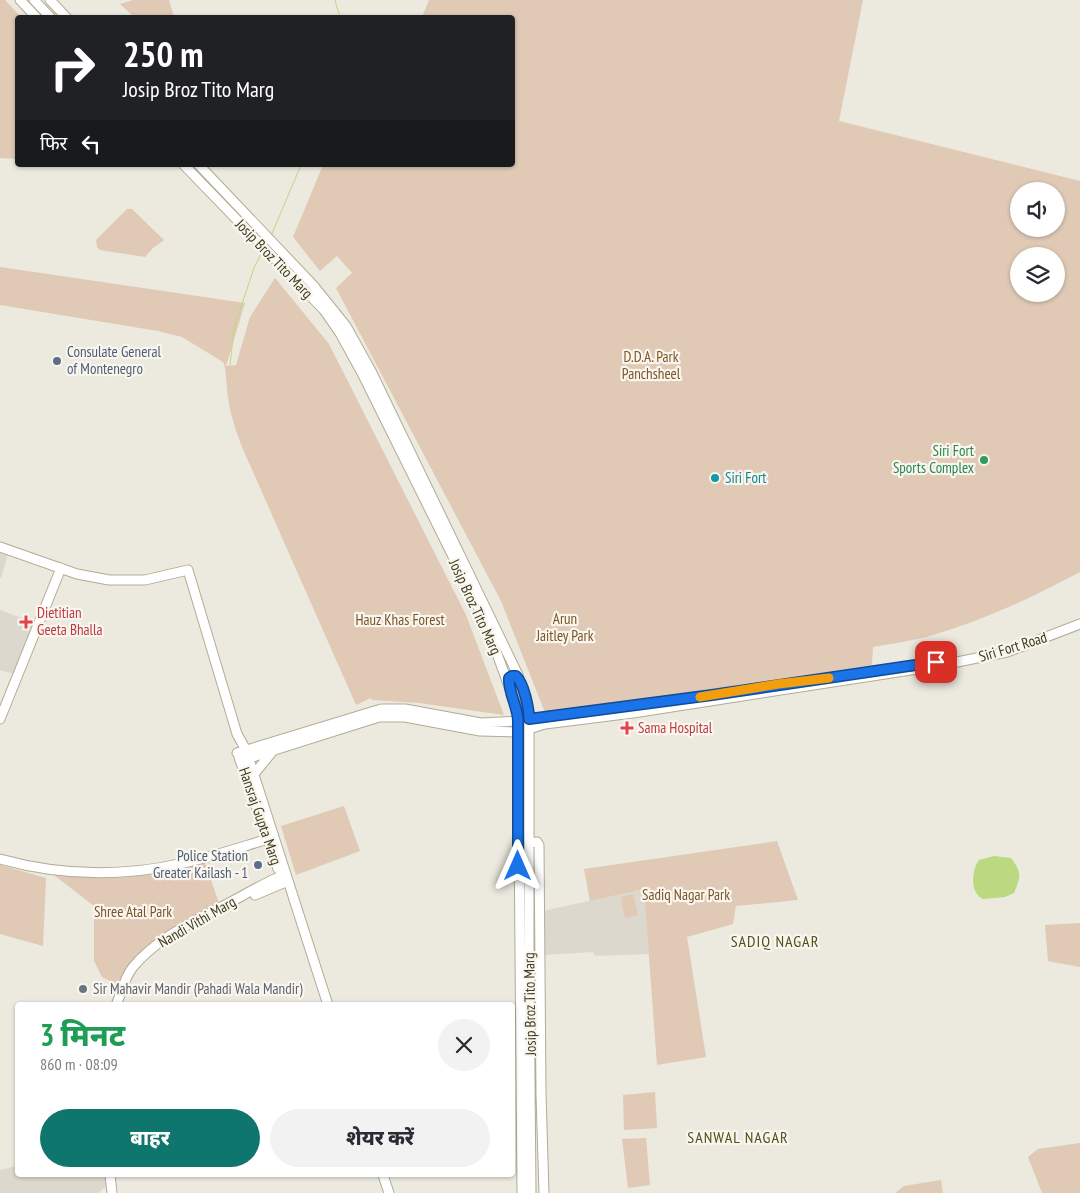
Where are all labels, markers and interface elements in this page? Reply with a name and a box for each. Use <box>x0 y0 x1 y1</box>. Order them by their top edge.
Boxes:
text: 250 m <box>123 31 204 77</box>
icon: right <box>40 35 105 100</box>
text: Josip Broz Tito Marg <box>123 75 274 103</box>
icon: left <box>77 130 105 158</box>
text: फिर <box>40 131 67 155</box>
map controls <box>1010 182 1065 302</box>
button: sound <box>1010 182 1065 237</box>
street label: Josip Broz Tito Marg <box>231 214 317 302</box>
button: layers <box>1010 247 1065 302</box>
place label: Consulate General of Montenegro <box>67 342 161 378</box>
park label: D.D.A. Park Panchsheel <box>622 347 681 383</box>
marker: Consulate General of Montenegro <box>51 355 63 367</box>
place label: Siri Fort Sports Complex <box>893 441 974 477</box>
marker: Siri Fort Sports Complex <box>978 454 990 466</box>
place label: Siri Fort <box>725 468 767 487</box>
marker: Siri Fort <box>709 472 721 484</box>
street label: Josip Broz Tito Marg <box>445 555 506 658</box>
place label: Dietitian Geeta Bhalla <box>37 603 103 639</box>
park label: Arun Jaitley Park <box>535 609 594 645</box>
park label: Hauz Khas Forest <box>355 610 445 629</box>
marker: Dietitian Geeta Bhalla <box>19 615 33 629</box>
street label: Siri Fort Road <box>976 627 1049 666</box>
pin <box>915 641 957 683</box>
icon: arrive <box>922 648 950 676</box>
place label: Sama Hospital <box>638 718 713 737</box>
marker: Sama Hospital <box>620 721 634 735</box>
street label: Hansraj Gupta Marg <box>235 764 286 867</box>
position arrow <box>491 839 543 891</box>
place label: Police Station Greater Kailash - 1 <box>153 846 248 882</box>
marker: Police Station Greater Kailash - 1 <box>252 859 264 871</box>
park label: Sadiq Nagar Park <box>642 885 730 904</box>
street label: Nandi Vithi Marg <box>154 892 239 951</box>
park label: Shree Atal Park <box>94 902 172 921</box>
district label: SADIQ NAGAR <box>731 931 819 951</box>
street label: Josip Broz Tito Marg <box>519 952 540 1057</box>
place label: Sir Mahavir Mandir (Pahadi Wala Mandir) <box>93 979 303 998</box>
marker: Sir Mahavir Mandir (Pahadi Wala Mandir) <box>77 983 89 995</box>
text: 3 मिनट <box>40 1015 125 1054</box>
button: close <box>438 1019 490 1071</box>
text: 860 m · 08:09 <box>40 1054 118 1074</box>
button: बाहर <box>40 1109 260 1167</box>
button: शेयर करें <box>270 1109 490 1167</box>
district label: SANWAL NAGAR <box>687 1127 789 1147</box>

